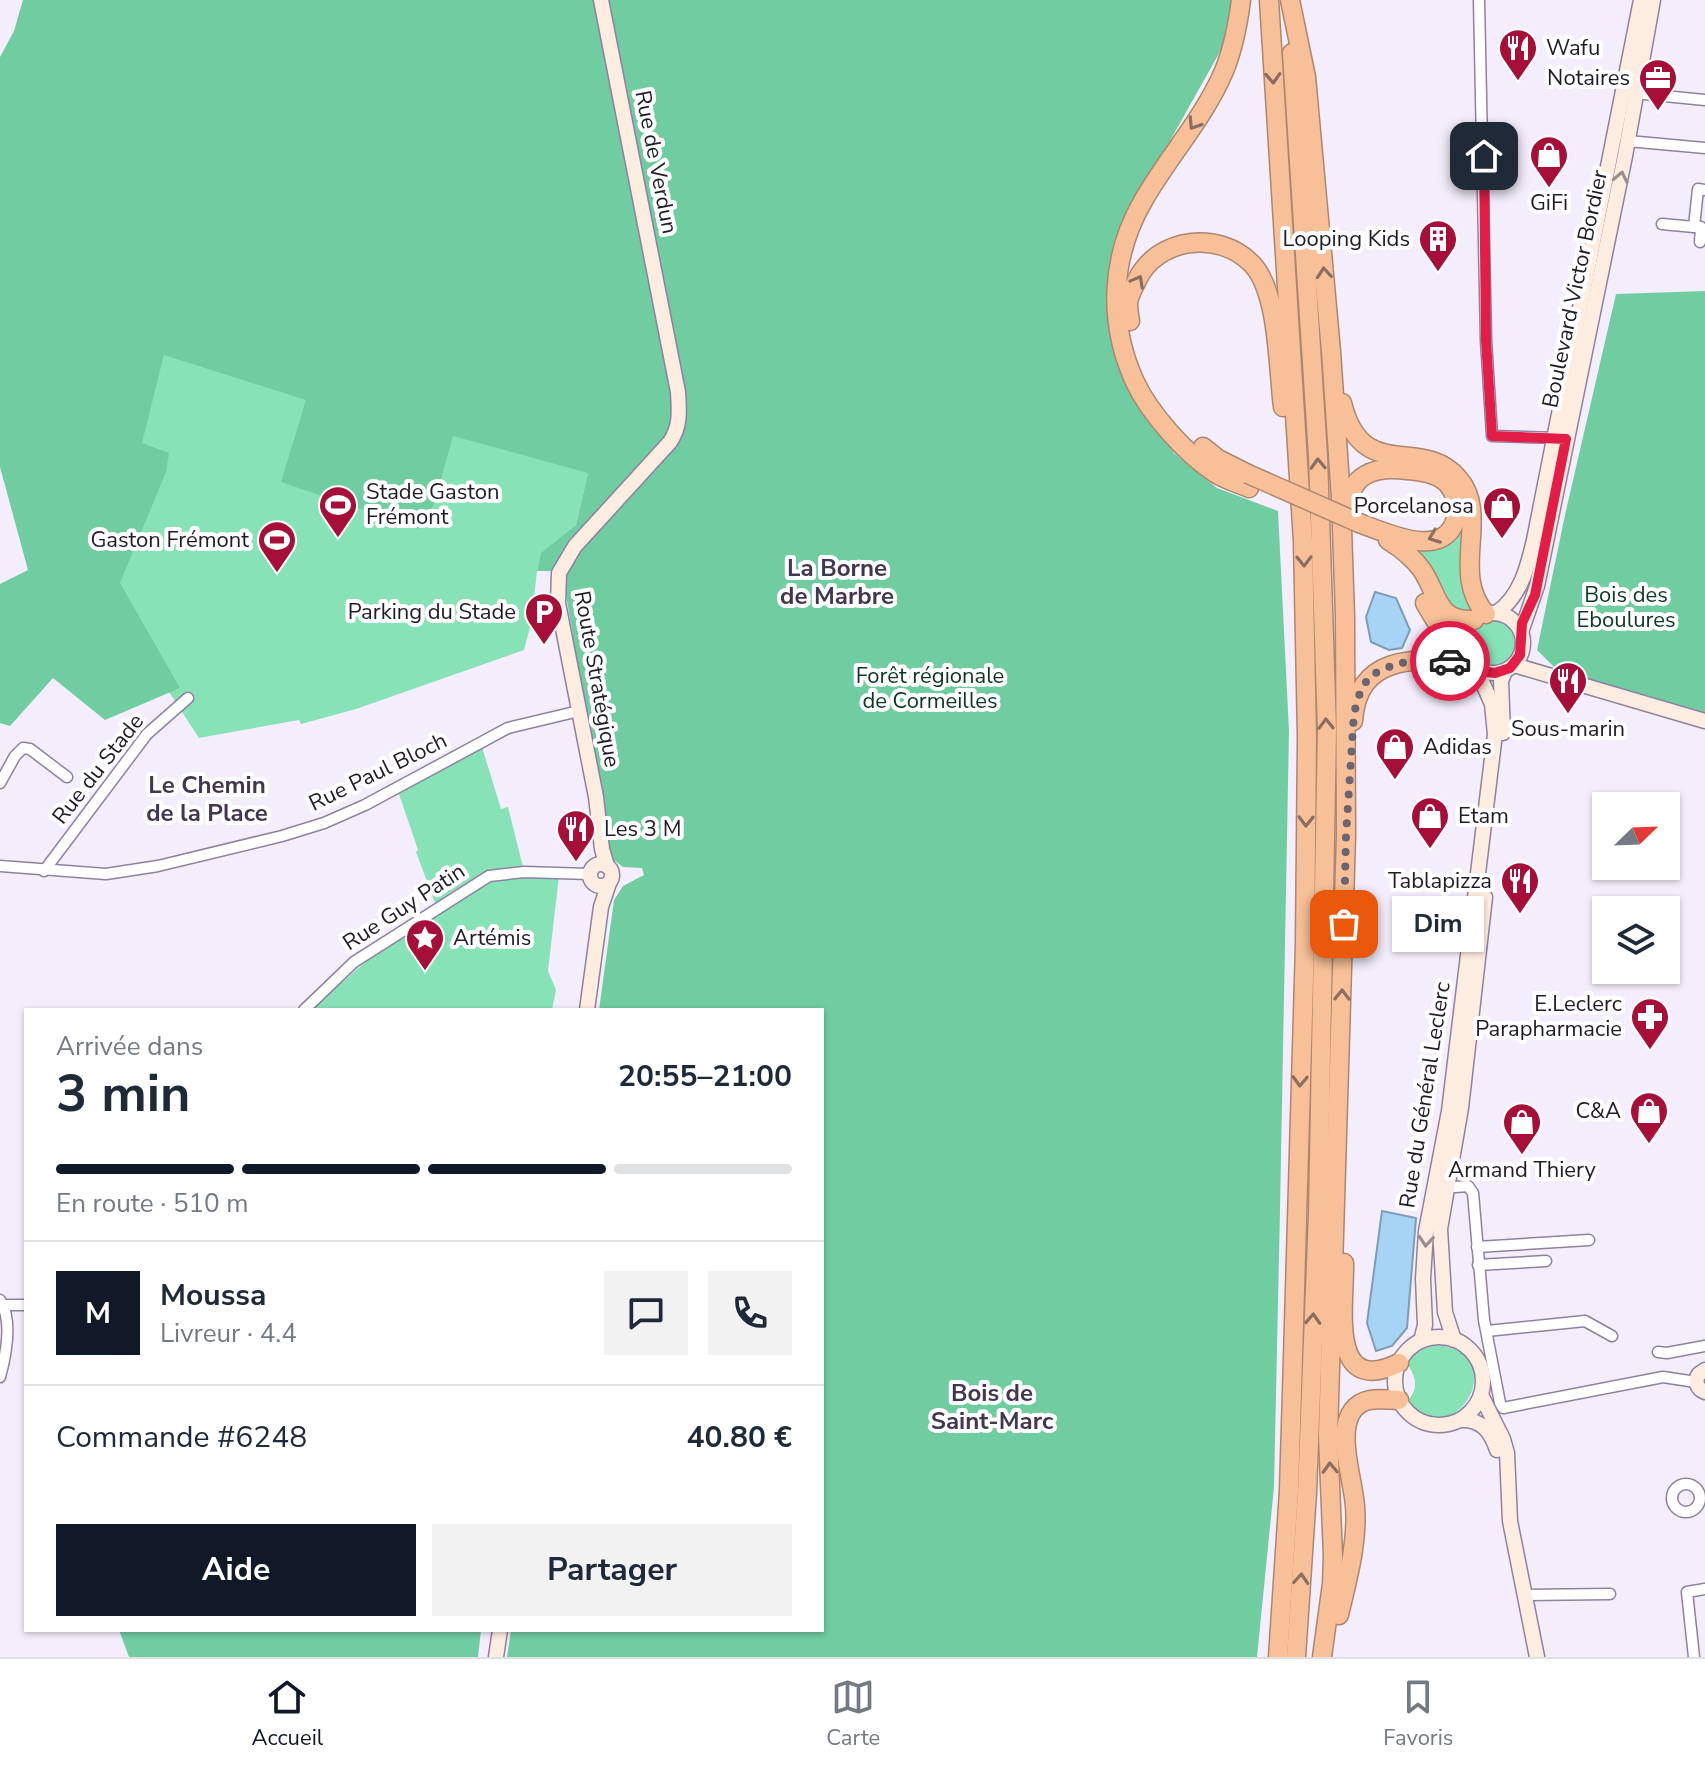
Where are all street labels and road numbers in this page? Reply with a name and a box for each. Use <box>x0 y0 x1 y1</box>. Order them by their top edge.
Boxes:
street label: Rue de Verdun <box>627 88 685 236</box>
street label: Boulevard Victor Bordier <box>1535 167 1615 411</box>
street label: Route Stratégique <box>567 588 627 770</box>
street label: Rue du Stade <box>45 708 151 830</box>
street label: Rue Paul Bloch <box>304 726 452 818</box>
street label: Rue Guy Patin <box>337 856 471 958</box>
street label: Rue du Général Leclerc <box>1392 980 1458 1210</box>

